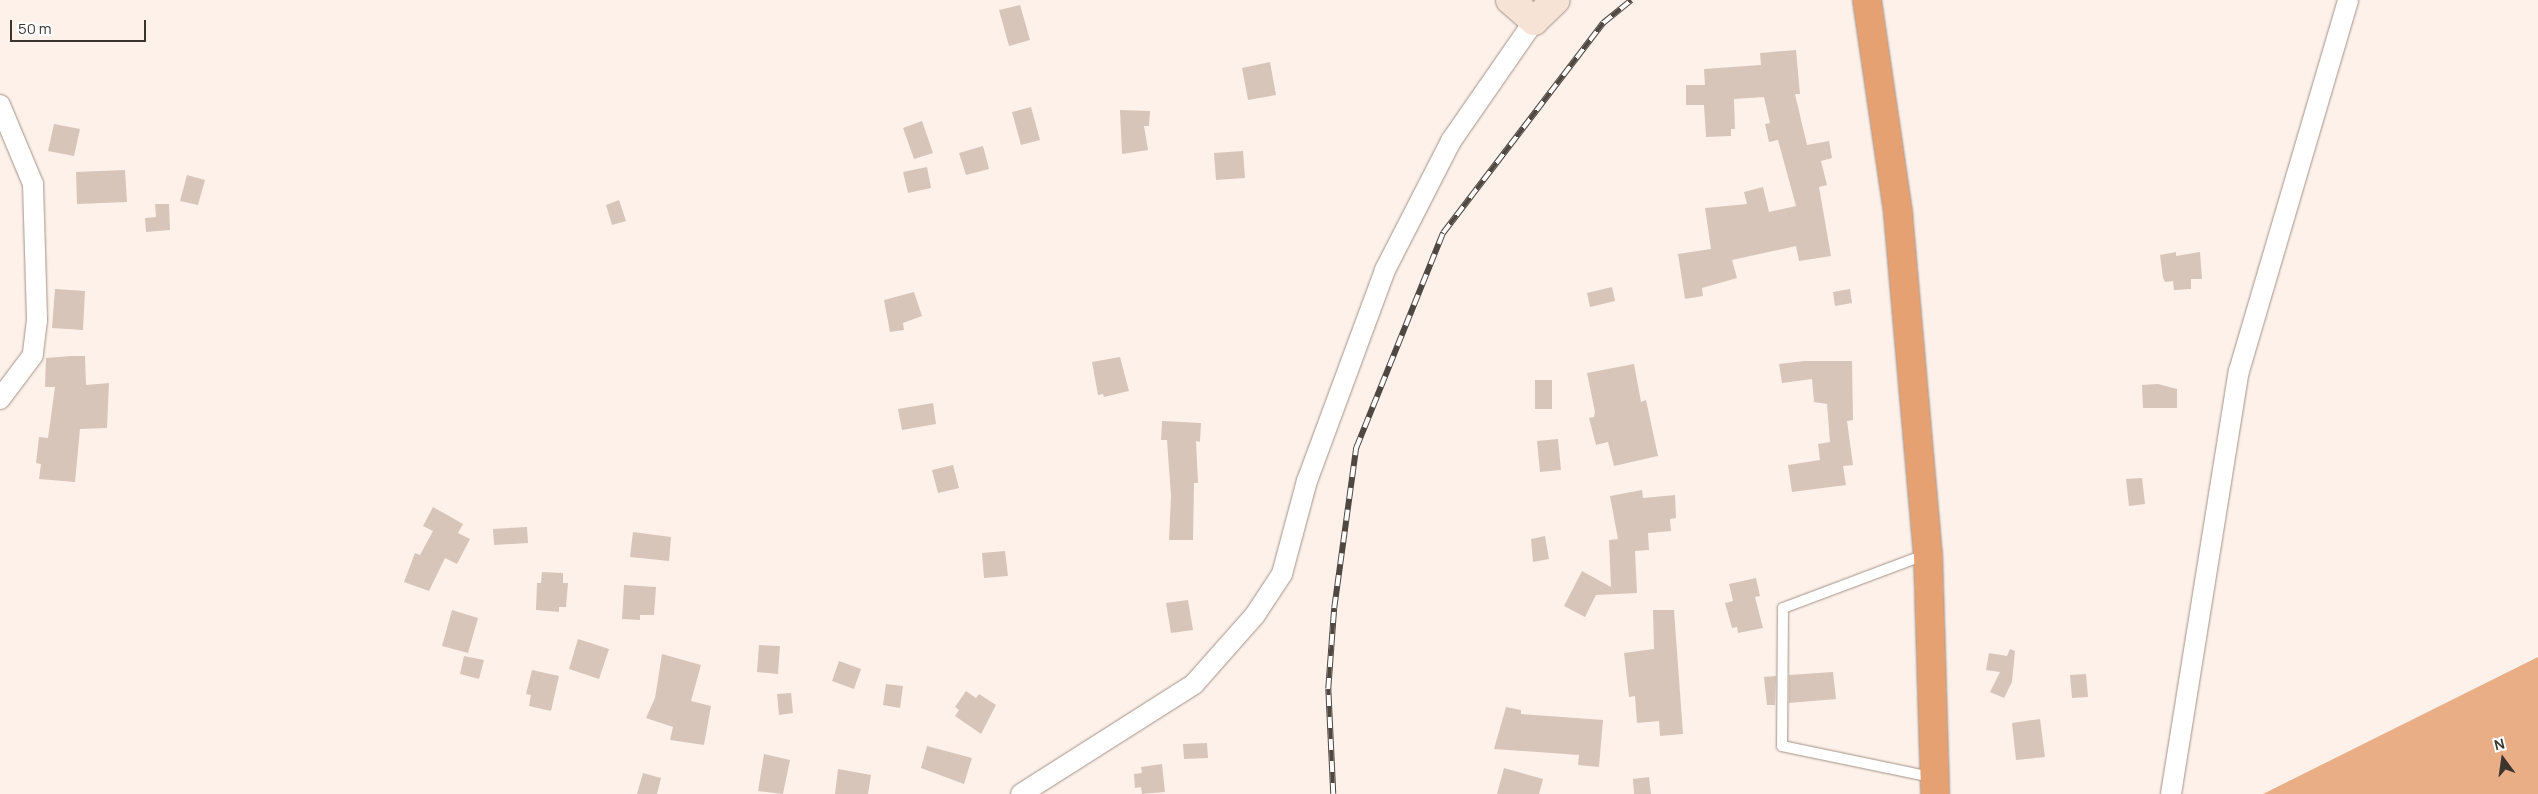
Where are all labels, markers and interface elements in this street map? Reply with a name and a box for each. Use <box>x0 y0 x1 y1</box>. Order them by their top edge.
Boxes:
scale bar <box>12 10 149 42</box>
text: 50 m <box>18 18 52 39</box>
north arrow <box>2478 734 2528 784</box>
text: N <box>2492 734 2506 754</box>

